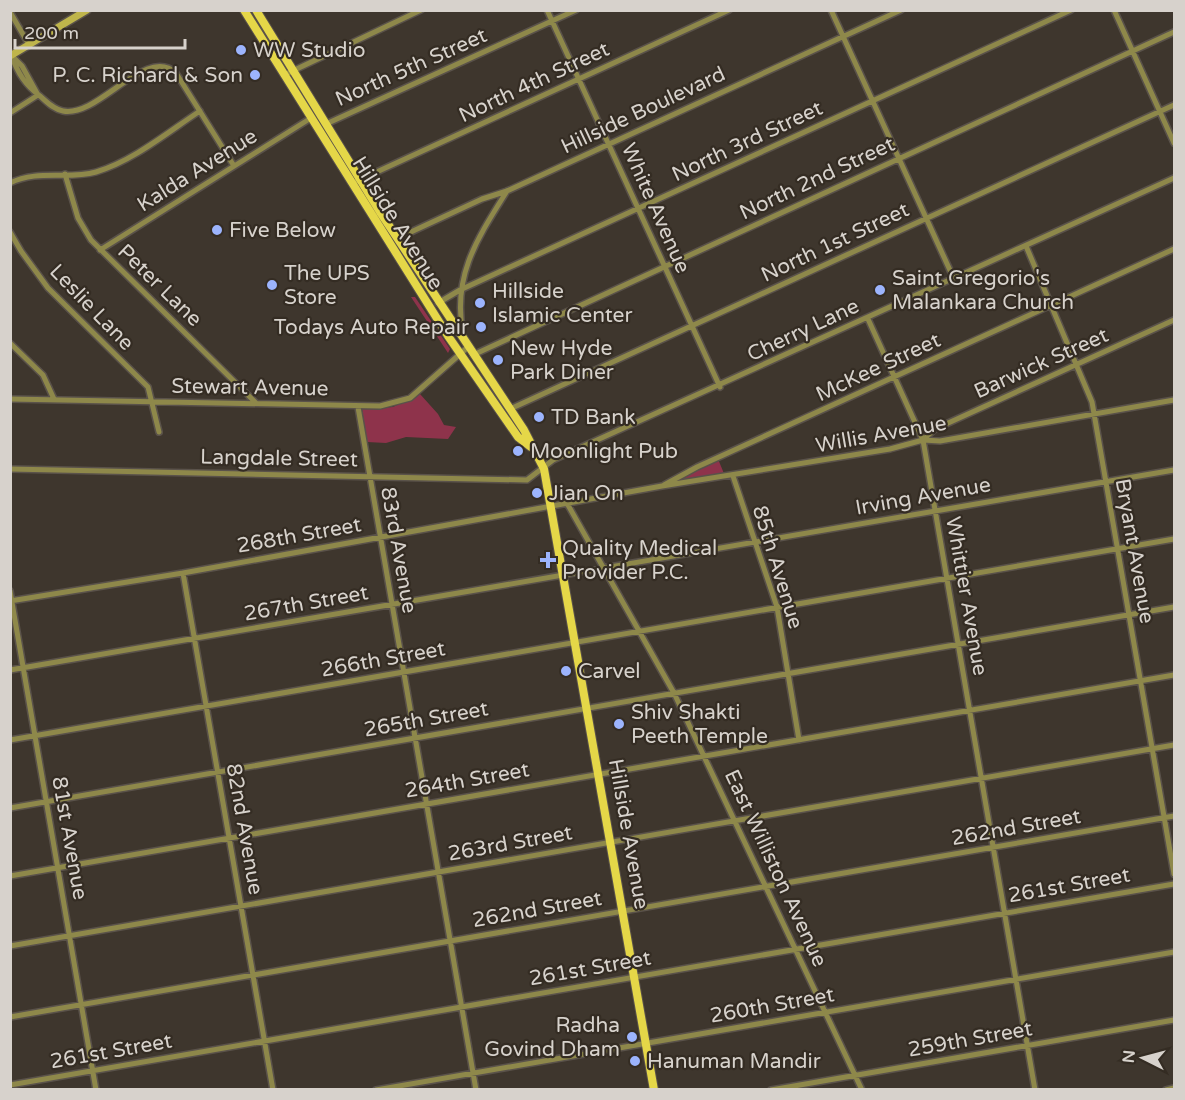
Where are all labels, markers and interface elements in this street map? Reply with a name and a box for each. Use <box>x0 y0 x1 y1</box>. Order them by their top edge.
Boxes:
scale bar <box>15 12 184 50</box>
text: 200 m <box>24 22 79 44</box>
street label: North 5th Street <box>332 23 491 112</box>
street label: North 4th Street <box>455 37 613 128</box>
place label: WW Studio <box>253 38 365 63</box>
marker: WW Studio <box>234 43 248 57</box>
street label: Hillside Boulevard <box>557 62 729 159</box>
place label: P. C. Richard & Son <box>52 63 243 88</box>
marker: P. C. Richard & Son <box>248 68 262 82</box>
street label: North 3rd Street <box>668 96 826 187</box>
street label: Kalda Avenue <box>133 124 262 217</box>
street label: North 2nd Street <box>736 132 899 225</box>
street label: White Avenue <box>616 139 695 277</box>
street label: Hillside Avenue <box>347 152 449 295</box>
street label: North 1st Street <box>757 197 913 288</box>
place label: Five Below <box>229 218 336 243</box>
marker: Five Below <box>210 223 224 237</box>
street label: Peter Lane <box>112 239 207 332</box>
street label: Leslie Lane <box>44 259 139 356</box>
place label: The UPS Store <box>284 261 370 310</box>
place label: Saint Gregorio's Malankara Church <box>892 266 1074 315</box>
marker: The UPS Store <box>265 278 279 292</box>
place label: Hillside Islamic Center <box>492 279 633 328</box>
marker: Saint Gregorio's Malankara Church <box>873 283 887 297</box>
street label: Cherry Lane <box>743 294 863 367</box>
marker: Hillside Islamic Center <box>473 296 487 310</box>
place label: Todays Auto Repair <box>274 315 469 340</box>
marker: Todays Auto Repair <box>474 320 488 334</box>
street label: Barwick Street <box>970 323 1112 404</box>
street label: McKee Street <box>812 328 944 407</box>
place label: New Hyde Park Diner <box>510 336 614 385</box>
marker: New Hyde Park Diner <box>491 353 505 367</box>
street label: Stewart Avenue <box>171 374 329 401</box>
place label: TD Bank <box>551 405 636 430</box>
marker: TD Bank <box>532 410 546 424</box>
street label: Willis Avenue <box>814 411 949 458</box>
place label: Moonlight Pub <box>530 439 678 464</box>
marker: Moonlight Pub <box>511 444 525 458</box>
street label: Langdale Street <box>200 445 358 472</box>
street label: Irving Avenue <box>854 472 993 521</box>
street label: Bryant Avenue <box>1109 477 1160 626</box>
place label: Jian On <box>549 481 624 506</box>
street label: 83rd Avenue <box>375 485 422 615</box>
marker: Jian On <box>530 486 544 500</box>
street label: 85th Avenue <box>747 502 808 632</box>
street label: 268th Street <box>235 512 363 559</box>
street label: Whittier Avenue <box>940 515 993 678</box>
place label: Quality Medical Provider P.C. <box>562 536 717 585</box>
marker: Quality Medical Provider P.C. <box>539 551 557 569</box>
street label: 267th Street <box>242 580 370 627</box>
street label: 266th Street <box>319 636 447 683</box>
place label: Carvel <box>578 659 641 684</box>
marker: Carvel <box>559 664 573 678</box>
street label: 265th Street <box>362 696 490 743</box>
place label: Shiv Shakti Peeth Temple <box>631 700 768 749</box>
marker: Shiv Shakti Peeth Temple <box>612 717 626 731</box>
street label: 264th Street <box>403 757 531 804</box>
street label: Hillside Avenue <box>603 757 654 911</box>
street label: 82nd Avenue <box>221 761 268 897</box>
street label: East Williston Avenue <box>719 766 832 971</box>
street label: 81st Avenue <box>46 774 93 902</box>
street label: 262nd Street <box>949 804 1083 851</box>
street label: 263rd Street <box>446 820 574 867</box>
street label: 261st Street <box>1006 862 1132 908</box>
street label: 262nd Street <box>470 886 604 933</box>
street label: 261st Street <box>527 945 653 991</box>
street label: 260th Street <box>708 982 836 1029</box>
place label: Radha Govind Dham <box>484 1013 620 1062</box>
street label: 259th Street <box>906 1016 1034 1063</box>
street label: 261st Street <box>48 1028 174 1074</box>
north arrow <box>1113 1028 1173 1088</box>
marker: Radha Govind Dham <box>625 1030 639 1044</box>
place label: Hanuman Mandir <box>647 1049 821 1074</box>
text: N <box>1118 1049 1140 1064</box>
marker: Hanuman Mandir <box>628 1054 642 1068</box>

